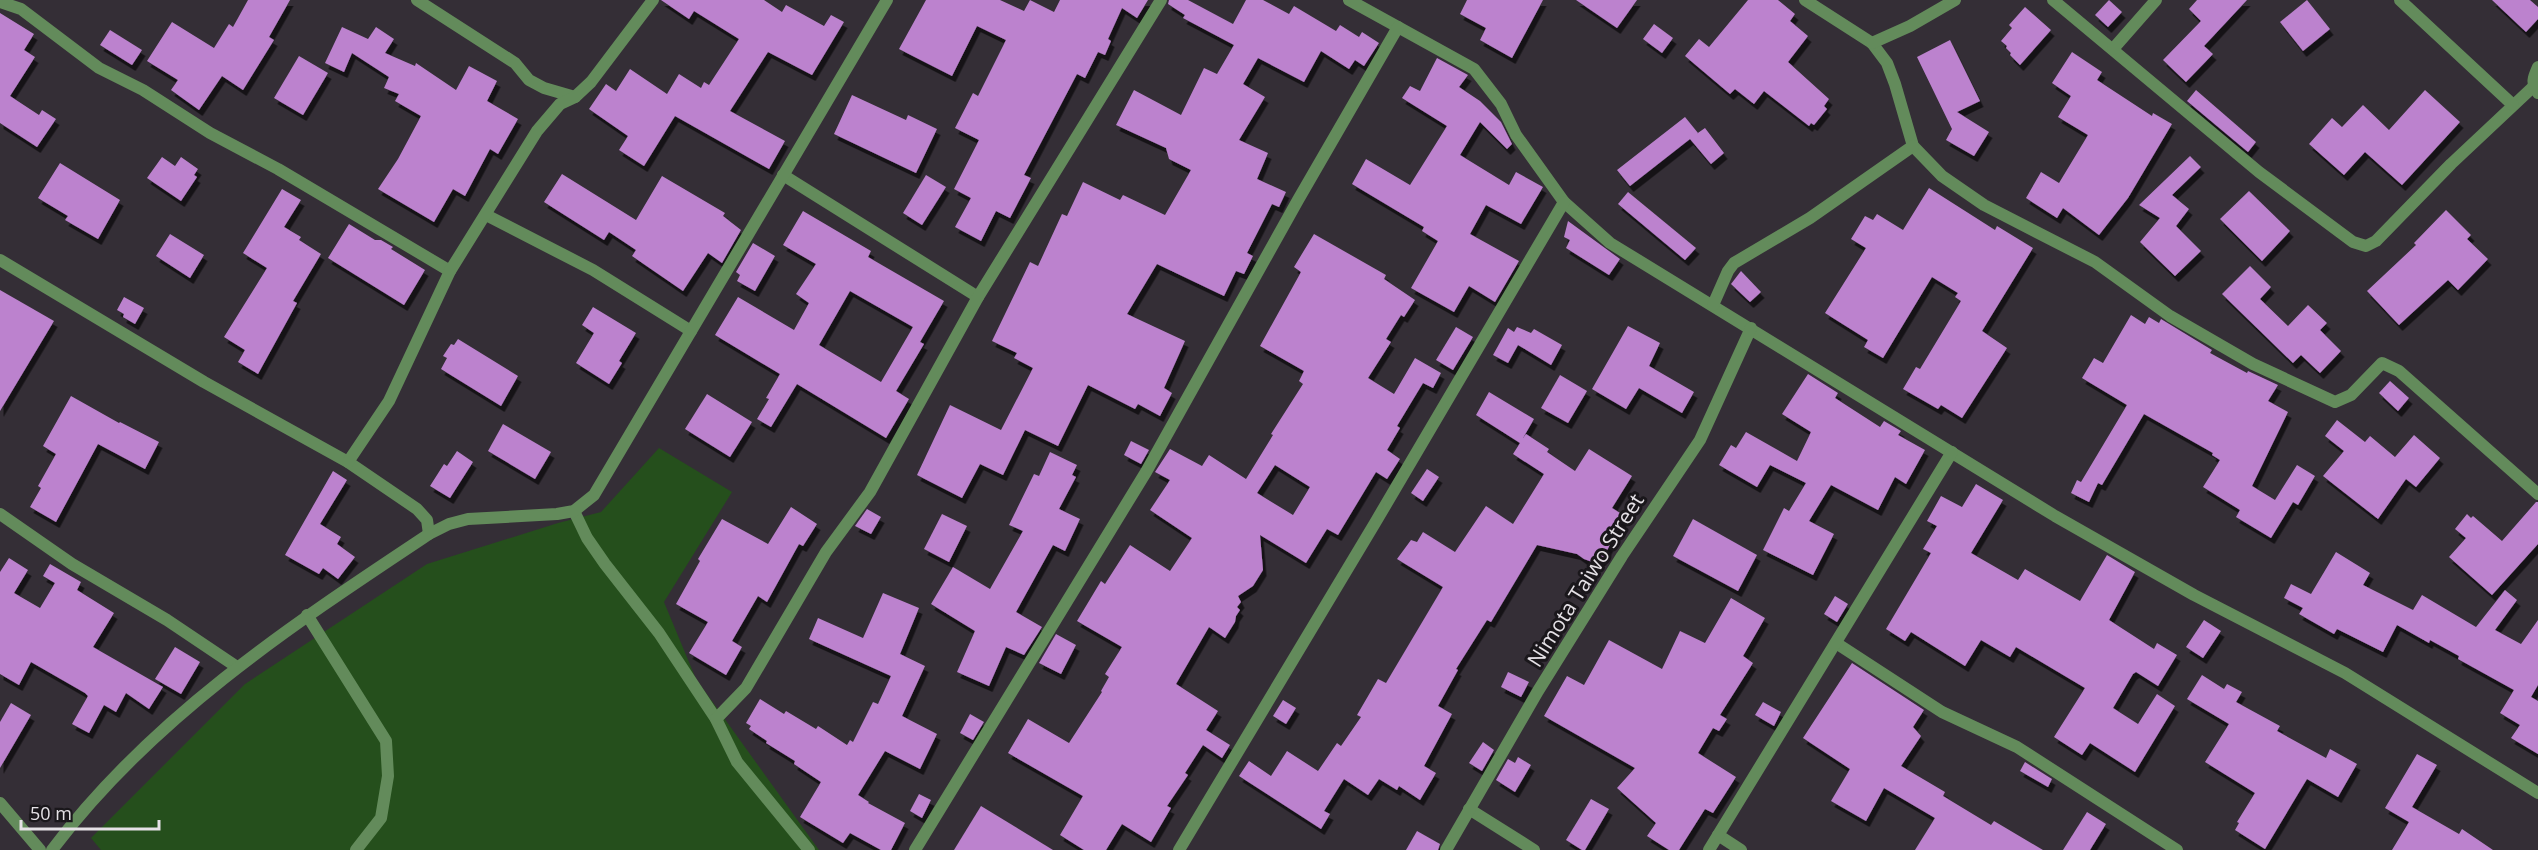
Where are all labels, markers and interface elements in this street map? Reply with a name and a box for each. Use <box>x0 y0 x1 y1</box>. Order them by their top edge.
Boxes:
street label: Nimota Taiwo Street <box>1520 488 1650 672</box>
scale bar <box>21 793 159 831</box>
text: 50 m <box>30 801 72 825</box>

